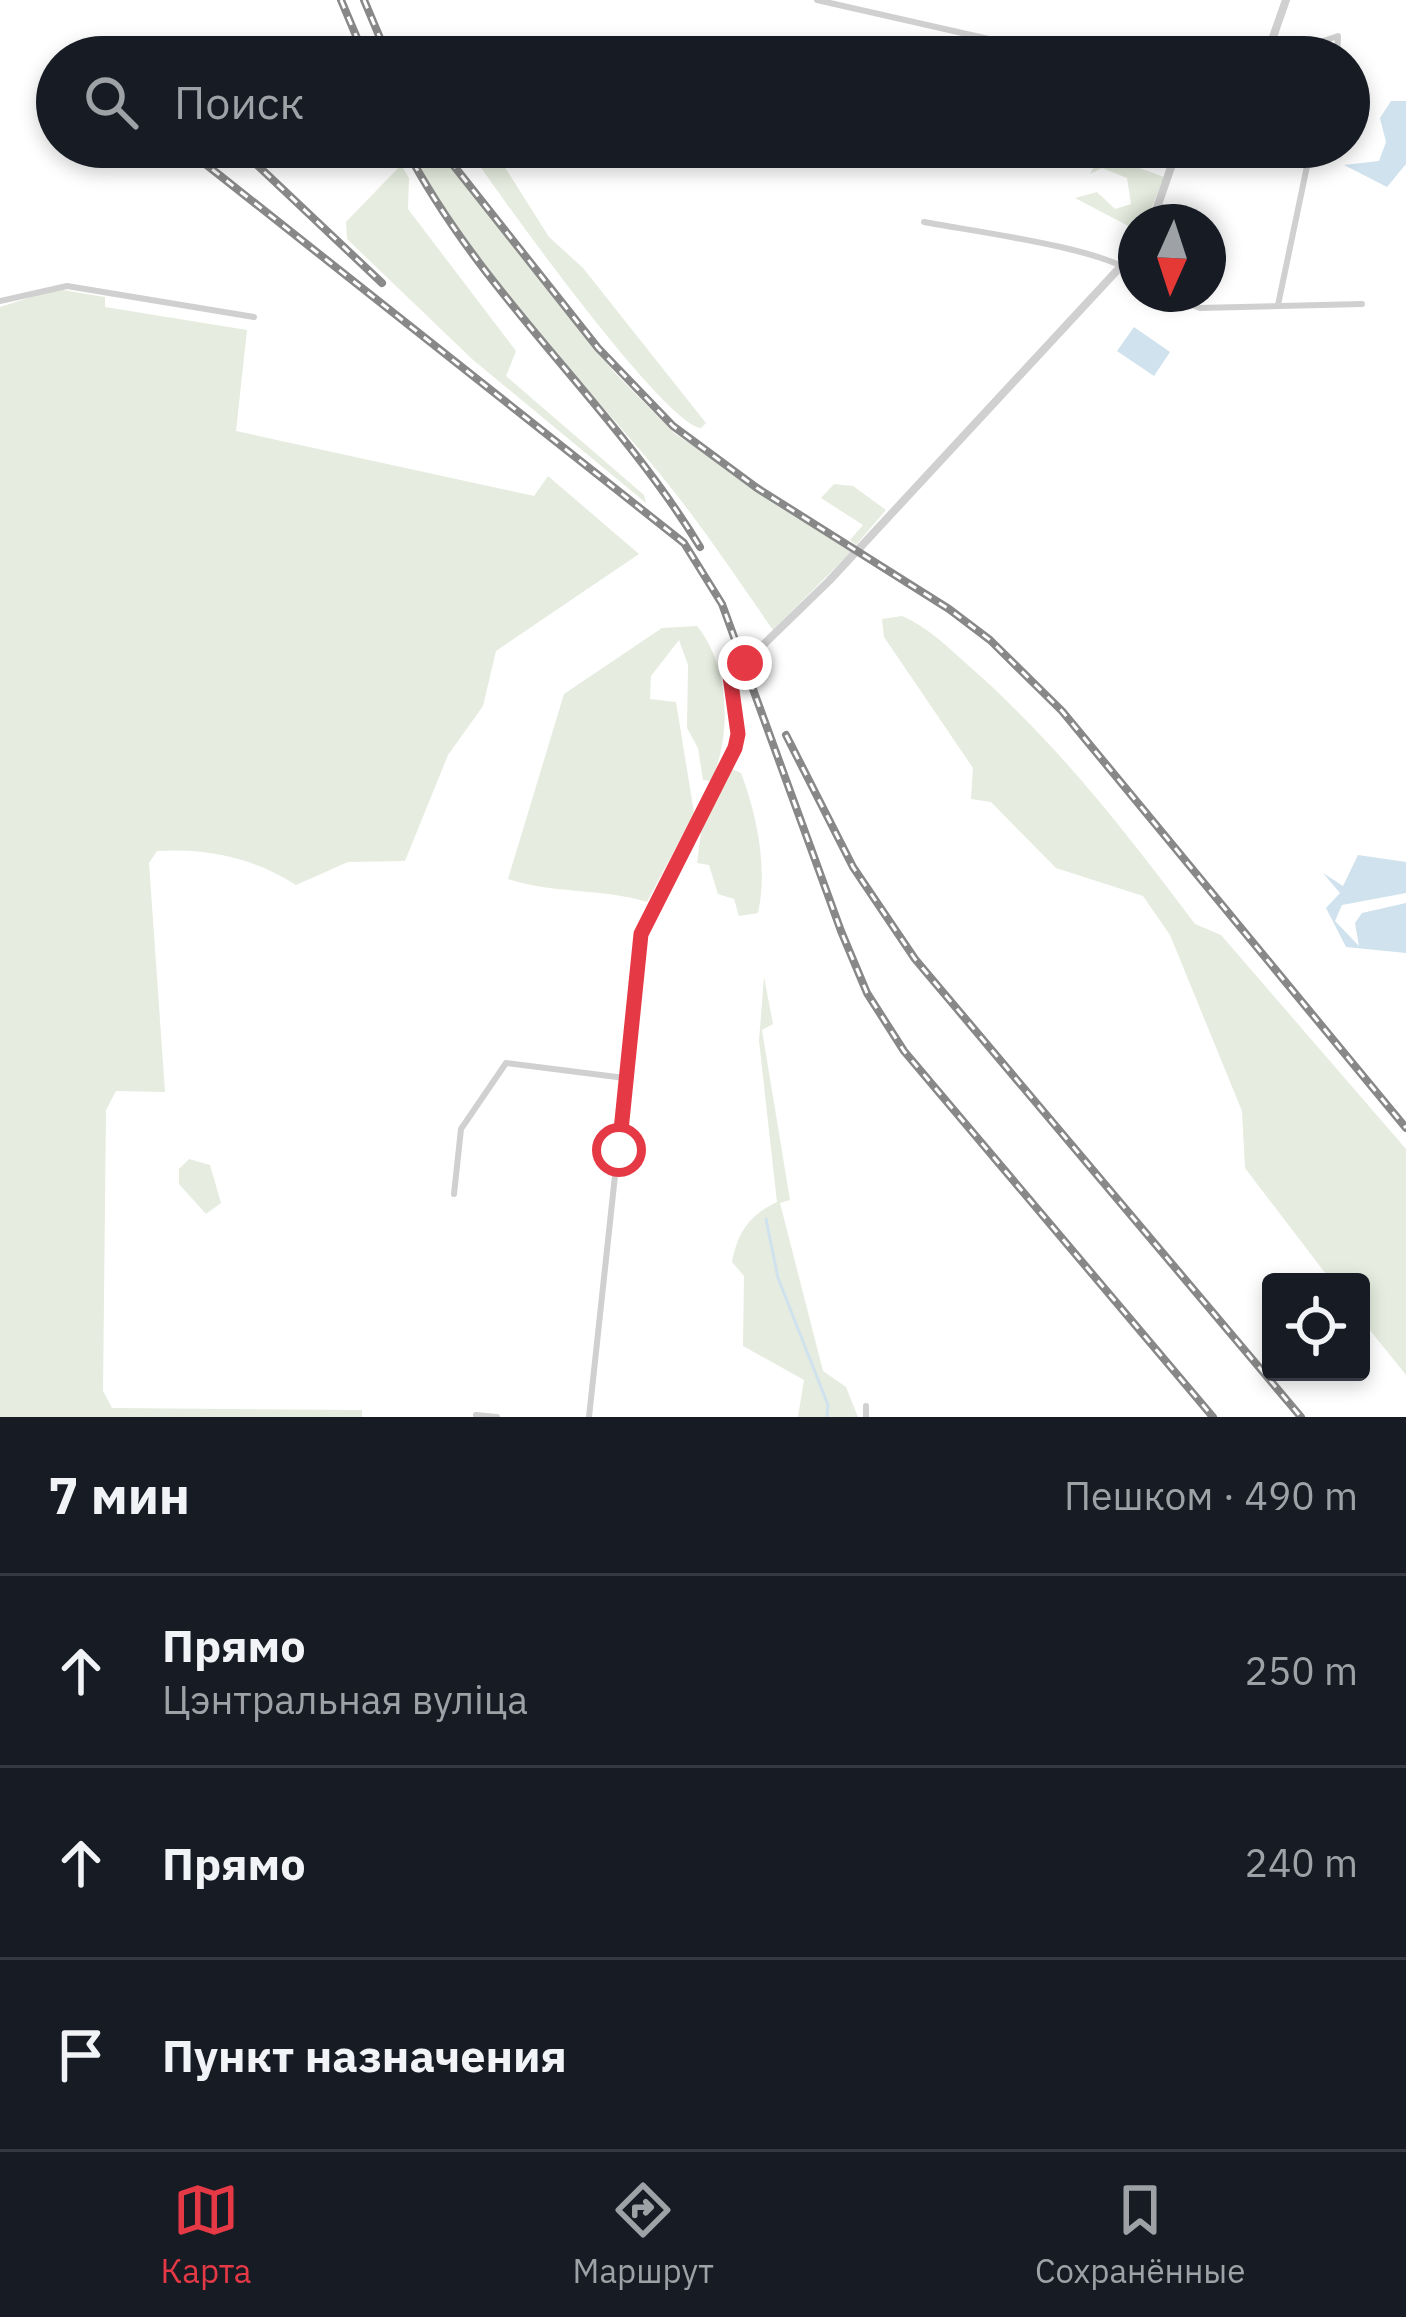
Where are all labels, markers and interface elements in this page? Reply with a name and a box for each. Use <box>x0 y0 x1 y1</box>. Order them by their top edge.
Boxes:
search box <box>36 36 1370 168</box>
icon: search <box>78 69 144 135</box>
text: Поиск <box>174 73 304 131</box>
north arrow <box>1118 204 1226 312</box>
route end <box>718 636 772 690</box>
route start <box>592 1123 646 1177</box>
map controls <box>1262 1273 1370 1381</box>
button: locate <box>1262 1273 1370 1381</box>
text: 7 мин <box>48 1462 190 1528</box>
text: Пешком · 490 m <box>1064 1470 1358 1521</box>
text: Прямо <box>162 1616 306 1674</box>
icon: ahead <box>48 1638 114 1704</box>
text: 250 m <box>1245 1645 1358 1696</box>
text: Цэнтральная вуліца <box>162 1674 528 1725</box>
icon: ahead <box>48 1830 114 1896</box>
text: Прямо <box>162 1834 306 1892</box>
text: 240 m <box>1245 1837 1358 1888</box>
icon: arrive <box>48 2022 114 2088</box>
text: Пункт назначения <box>162 2026 567 2084</box>
tab: Карта <box>161 2177 251 2292</box>
tab: Маршрут <box>573 2177 714 2292</box>
tab: Сохранённые <box>1035 2177 1245 2292</box>

